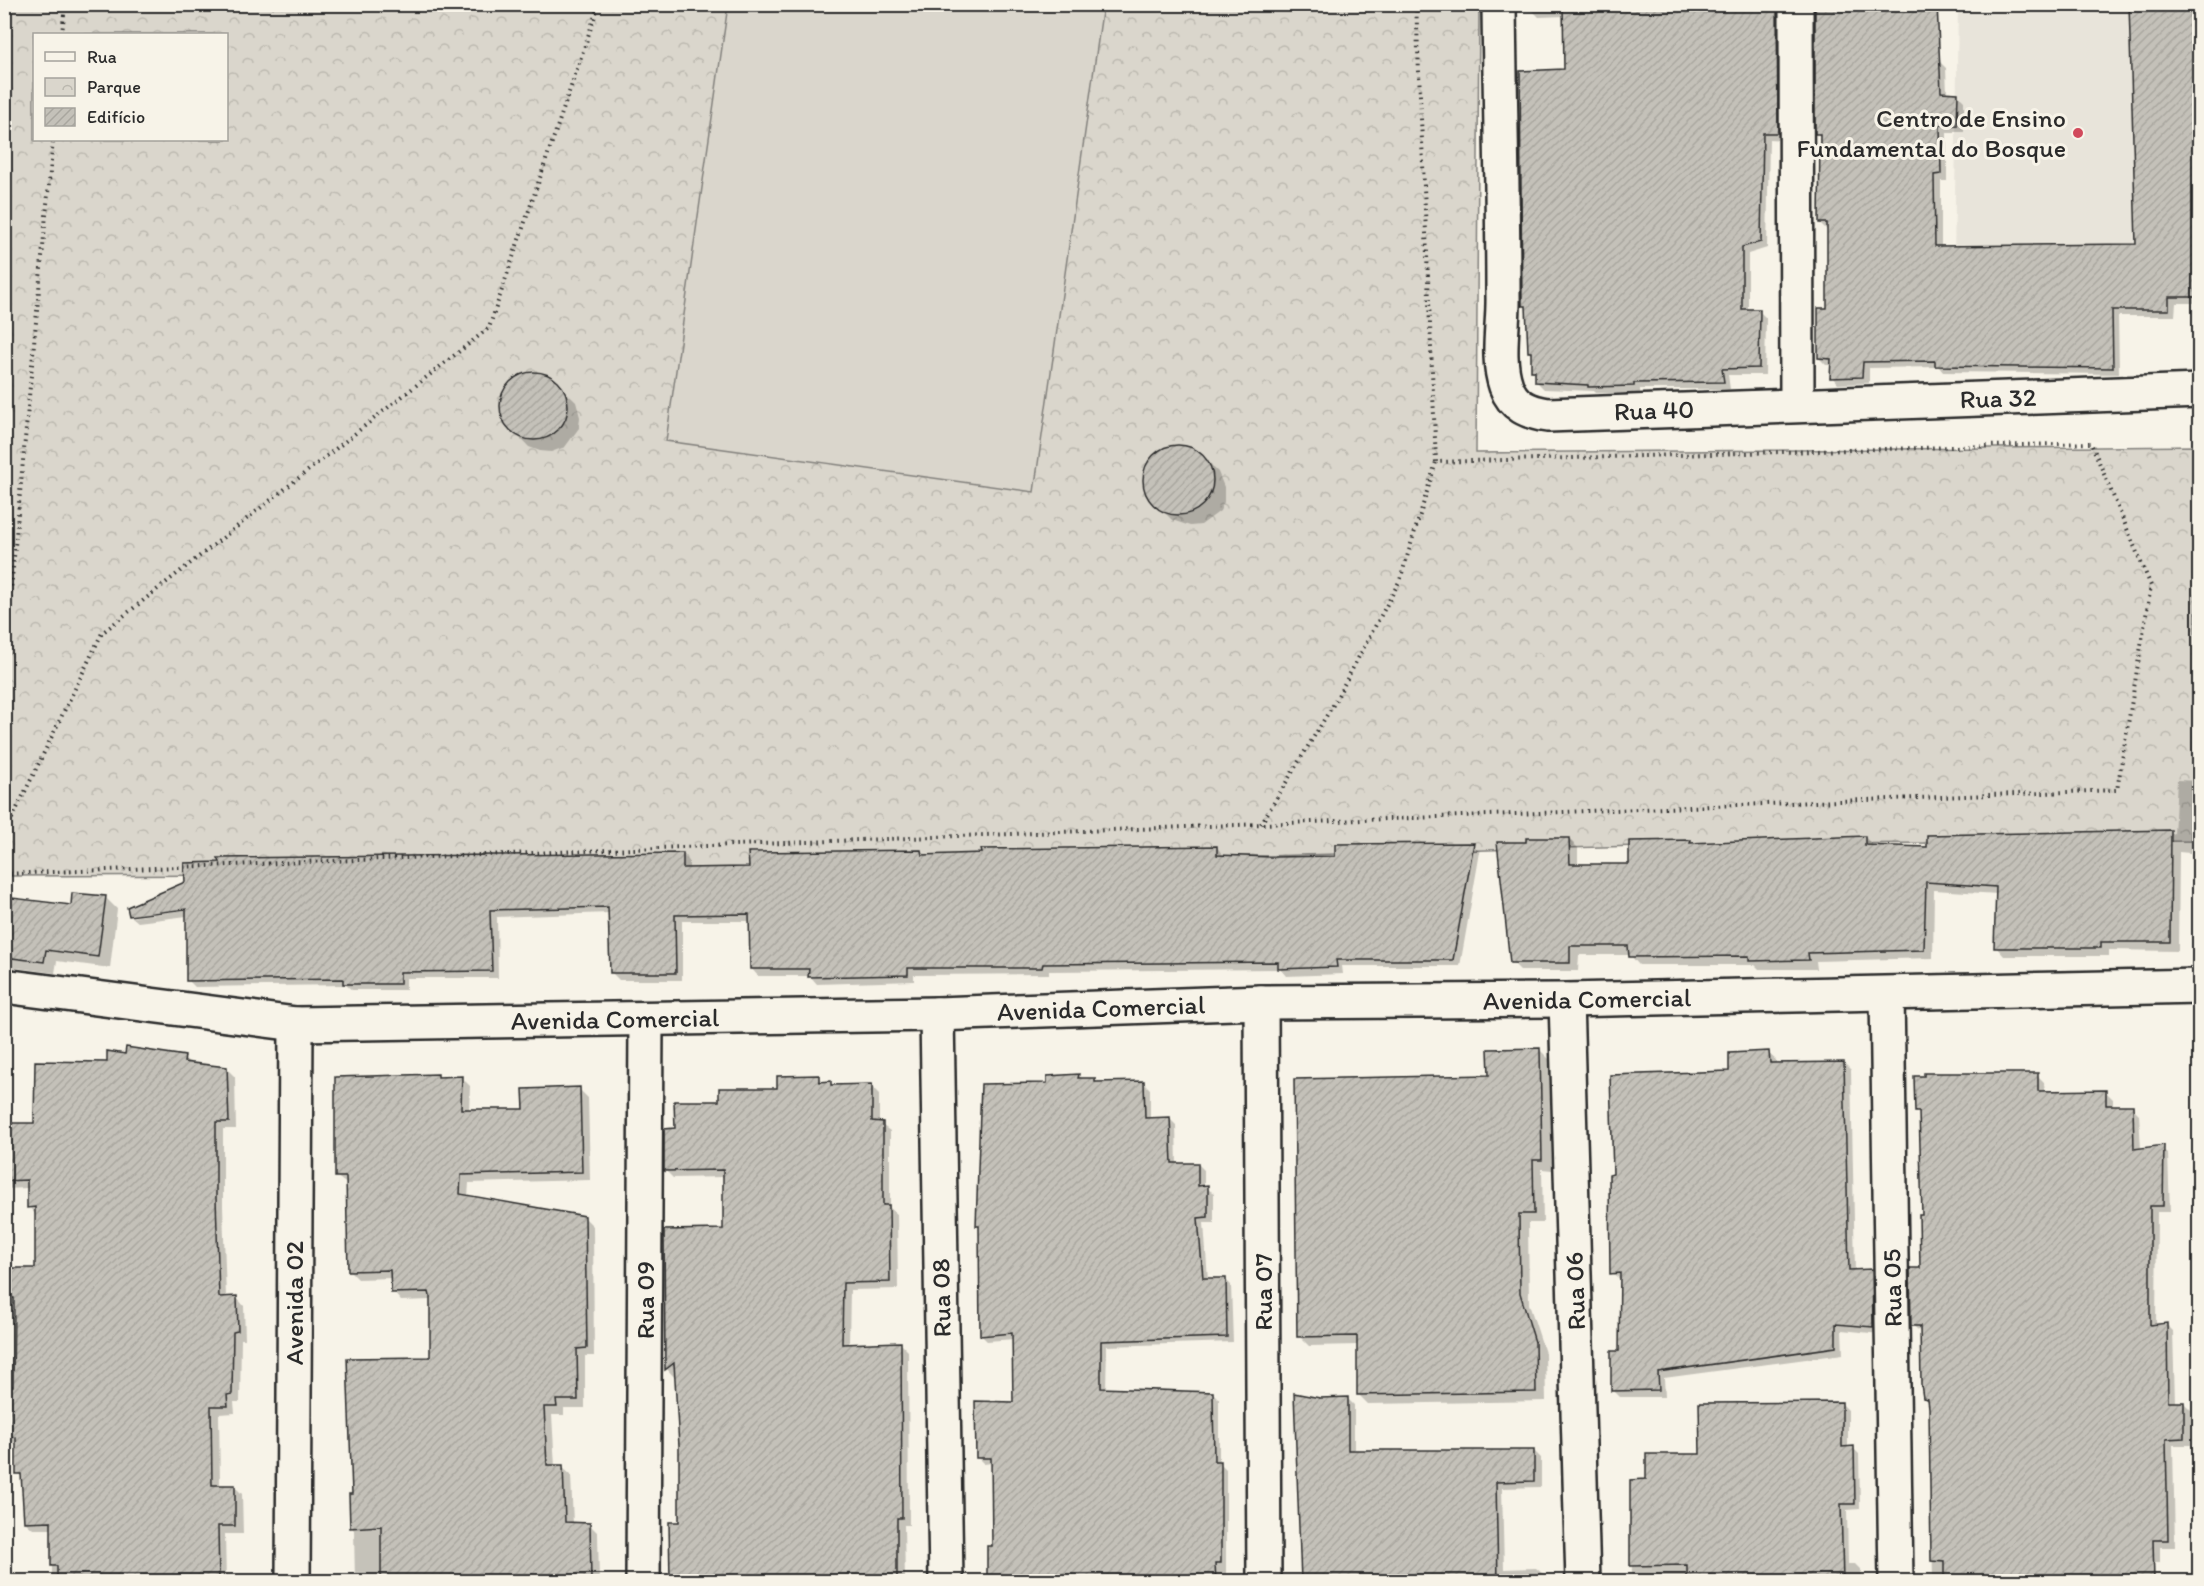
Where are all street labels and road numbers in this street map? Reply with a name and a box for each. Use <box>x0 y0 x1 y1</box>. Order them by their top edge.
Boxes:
street label: Rua 32 <box>1959 381 2037 415</box>
street label: Rua 40 <box>1613 393 1695 427</box>
street label: Avenida Comercial <box>1483 981 1691 1017</box>
street label: Avenida Comercial <box>996 988 1206 1028</box>
street label: Avenida Comercial <box>511 1001 719 1037</box>
street label: Avenida 02 <box>278 1240 310 1365</box>
street label: Rua 05 <box>1875 1249 1909 1327</box>
street label: Rua 06 <box>1558 1251 1592 1331</box>
street label: Rua 07 <box>1247 1253 1279 1331</box>
street label: Rua 08 <box>924 1258 958 1338</box>
street label: Rua 09 <box>629 1261 661 1339</box>

